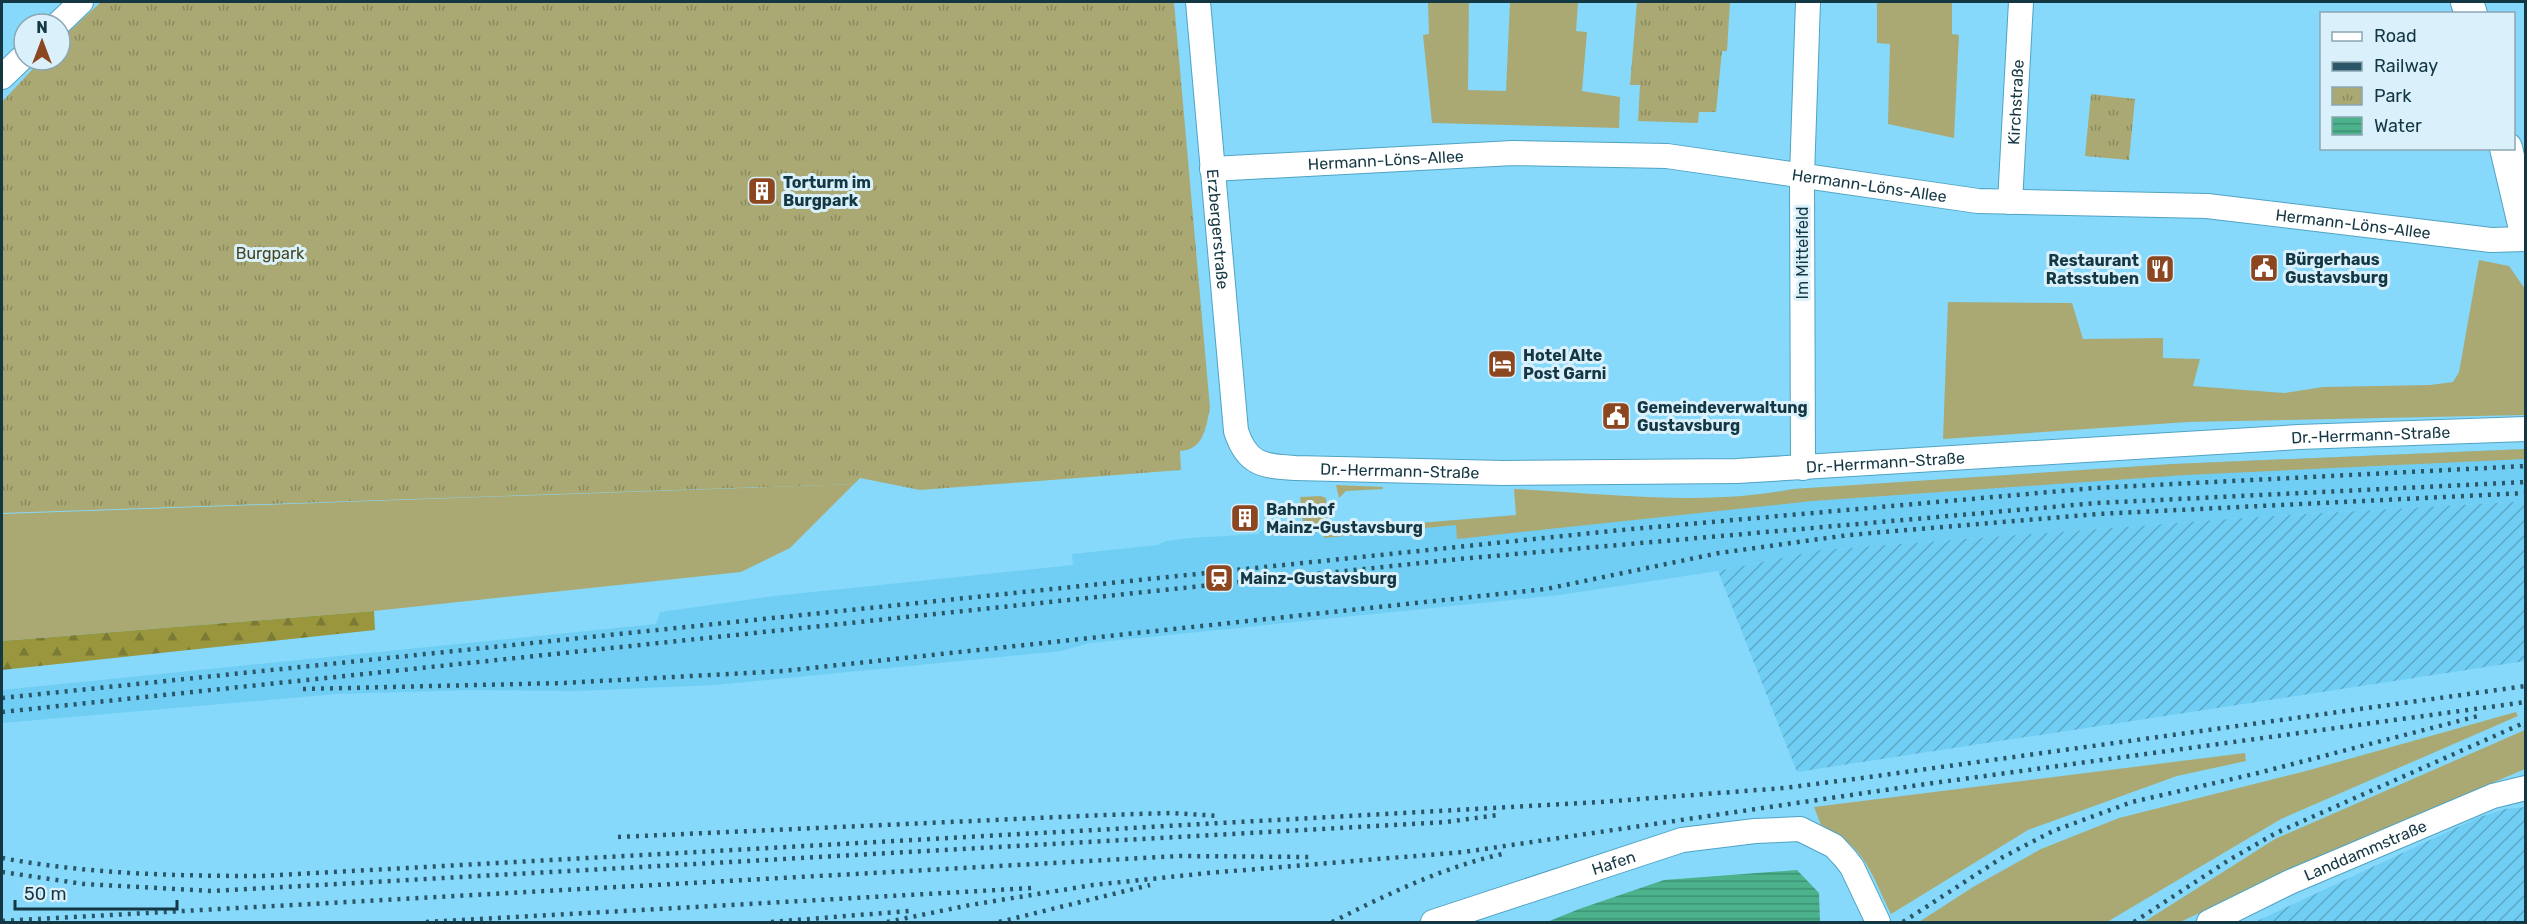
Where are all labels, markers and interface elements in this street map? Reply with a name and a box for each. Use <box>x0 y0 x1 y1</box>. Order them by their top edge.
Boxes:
north arrow <box>12 12 72 72</box>
legend <box>2320 12 2515 150</box>
text: N <box>36 18 48 37</box>
text: Road <box>2374 25 2417 47</box>
text: Railway <box>2374 55 2438 77</box>
street label: Kirchstraße <box>2004 59 2027 145</box>
text: Park <box>2374 85 2412 107</box>
text: Water <box>2374 115 2422 137</box>
street label: Hermann-Löns-Allee <box>1307 146 1464 173</box>
street label: Hermann-Löns-Allee <box>1791 165 1948 206</box>
street label: Erzbergerstraße <box>1203 168 1233 290</box>
place label: Torturm im Burgpark <box>783 173 871 210</box>
building icon: Torturm im Burgpark <box>746 175 778 207</box>
street label: Hermann-Löns-Allee <box>2275 205 2432 242</box>
street label: Im Mittelfeld <box>1793 207 1812 299</box>
park label: Burgpark <box>236 244 305 263</box>
place label: Bürgerhaus Gustavsburg <box>2285 250 2388 287</box>
place label: Restaurant Ratsstuben <box>2046 251 2140 288</box>
public building icon: Bürgerhaus Gustavsburg <box>2248 252 2280 284</box>
restaurant icon: Restaurant Ratsstuben <box>2144 253 2176 285</box>
place label: Hotel Alte Post Garni <box>1523 346 1606 383</box>
hotel icon: Hotel Alte Post Garni <box>1486 348 1518 380</box>
place label: Gemeindeverwaltung Gustavsburg <box>1637 398 1808 435</box>
public building icon: Gemeindeverwaltung Gustavsburg <box>1600 400 1632 432</box>
street label: Dr.-Herrmann-Straße <box>2291 422 2451 447</box>
street label: Dr.-Herrmann-Straße <box>1805 448 1965 476</box>
street label: Dr.-Herrmann-Straße <box>1320 459 1480 482</box>
place label: Bahnhof Mainz-Gustavsburg <box>1266 500 1423 537</box>
building icon: Bahnhof Mainz-Gustavsburg <box>1229 502 1261 534</box>
station icon: Mainz-Gustavsburg <box>1203 562 1235 594</box>
place label: Mainz-Gustavsburg <box>1240 569 1397 588</box>
street label: Landdammstraße <box>2301 816 2429 885</box>
street label: Hafen <box>1589 847 1638 879</box>
scale bar <box>15 873 177 911</box>
text: 50 m <box>24 883 67 905</box>

